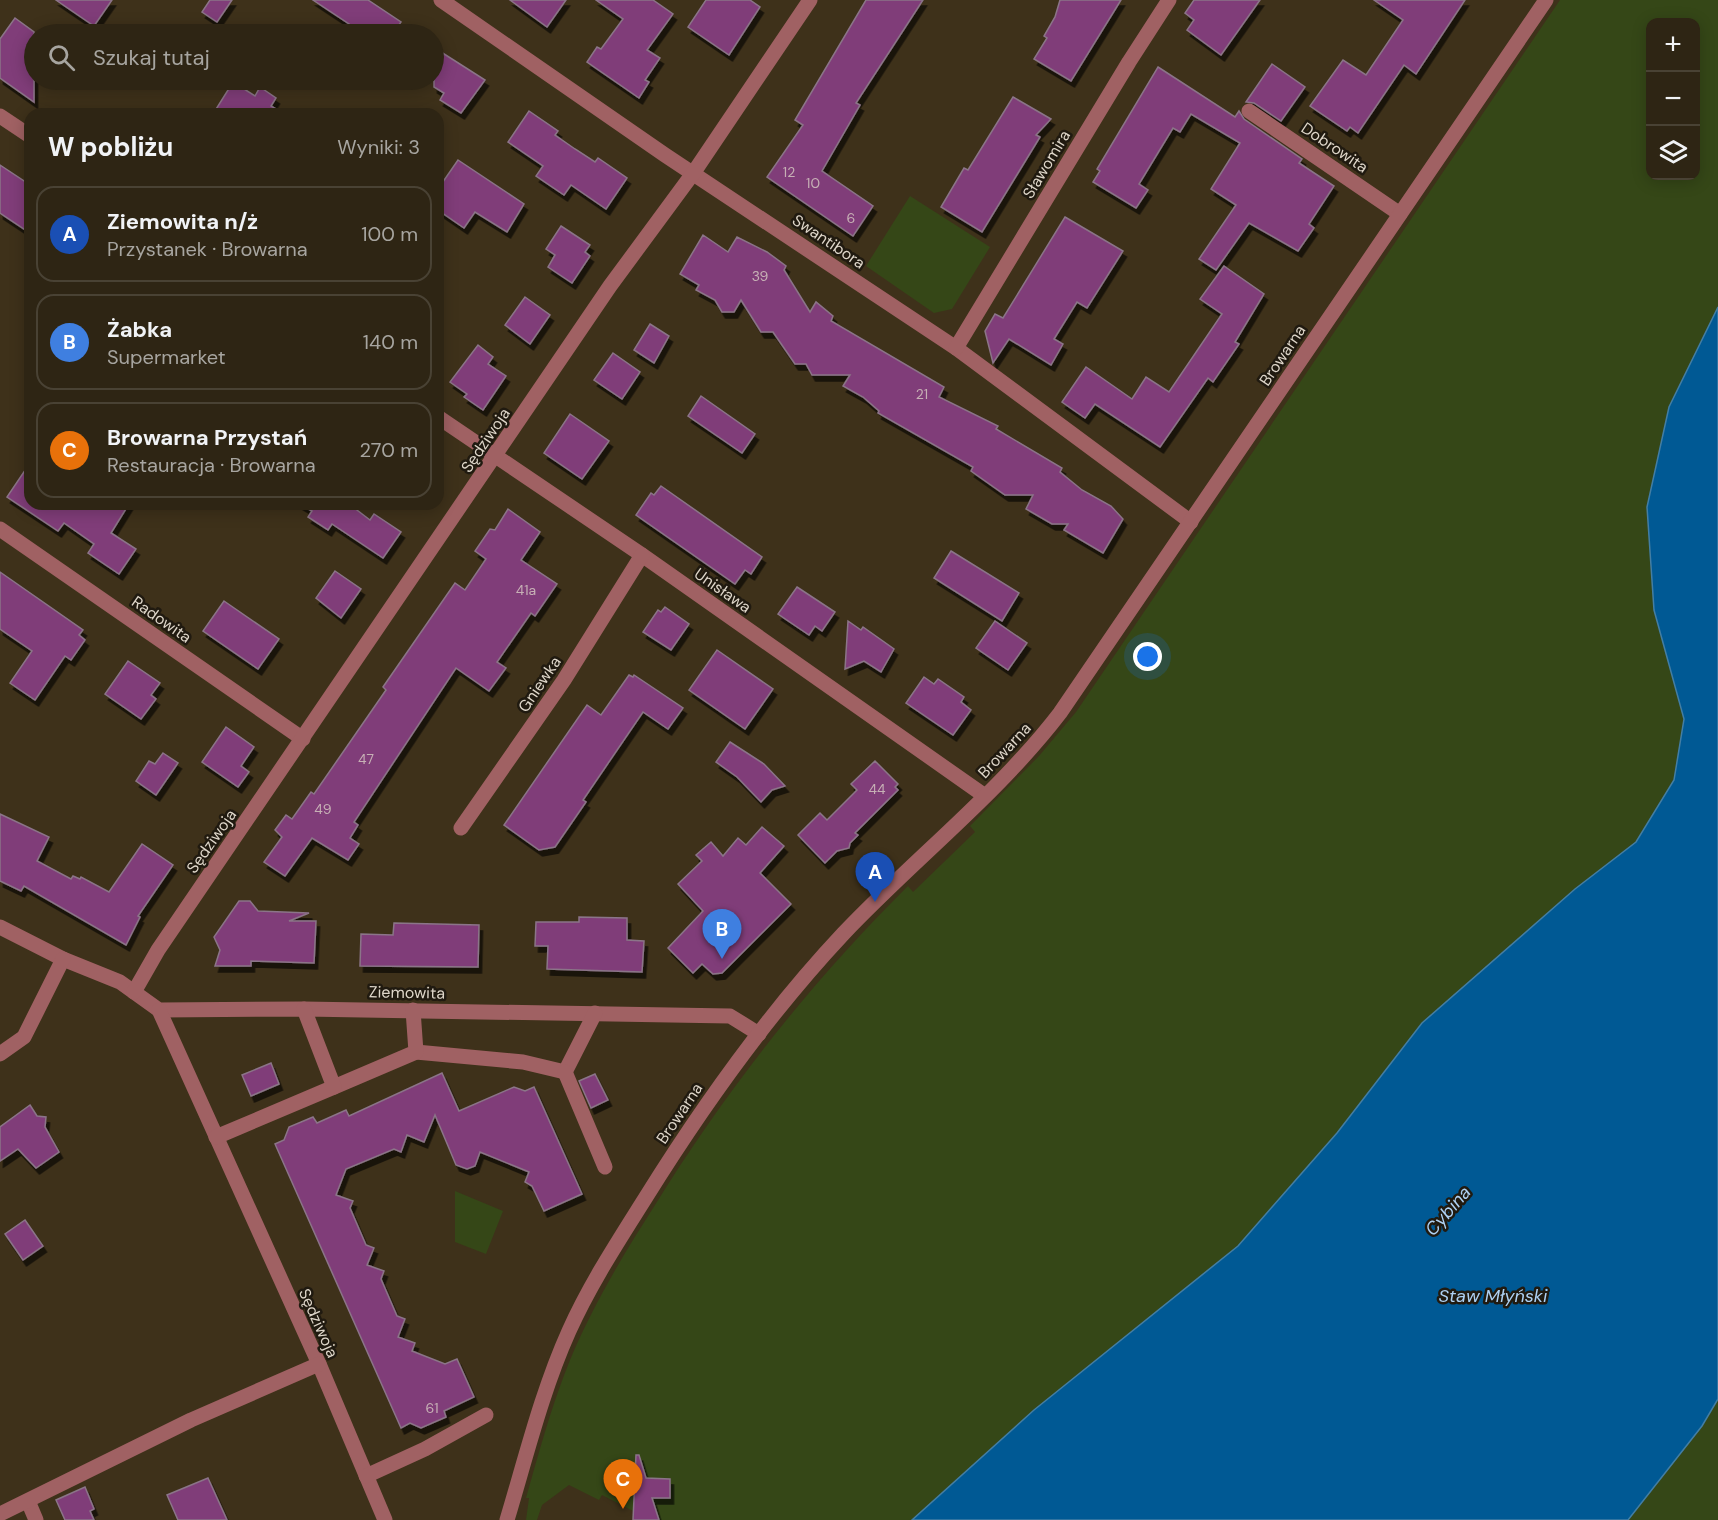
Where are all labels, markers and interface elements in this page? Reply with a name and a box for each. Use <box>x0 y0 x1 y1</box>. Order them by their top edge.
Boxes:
map controls <box>1646 18 1700 180</box>
button: + <box>1646 18 1700 72</box>
search box <box>24 24 444 90</box>
icon: search <box>45 41 78 74</box>
text: Szukaj tutaj <box>93 43 210 72</box>
button: − <box>1646 72 1700 126</box>
street label: Dobrowita <box>1297 117 1372 177</box>
street label: Sławomira <box>1018 126 1075 202</box>
button: layers <box>1646 126 1700 180</box>
text: W pobliżu <box>48 130 173 164</box>
text: Wyniki: 3 <box>337 134 420 160</box>
house number: 12 <box>783 163 795 181</box>
house number: 10 <box>806 174 820 192</box>
text: Ziemowita n/ż <box>107 207 258 236</box>
street label: Swantibora <box>788 209 869 273</box>
house number: 6 <box>847 209 855 227</box>
text: A <box>62 221 77 247</box>
text: 100 m <box>361 221 418 247</box>
text: Przystanek · Browarna <box>107 236 308 262</box>
house number: 39 <box>752 267 769 285</box>
text: Żabka <box>107 315 172 344</box>
street label: Browarna <box>1254 321 1310 390</box>
text: B <box>63 329 76 355</box>
text: 140 m <box>363 329 418 355</box>
text: Supermarket <box>107 344 226 370</box>
house number: 21 <box>916 385 928 403</box>
street label: Sędziwoja <box>456 404 515 477</box>
text: Browarna Przystań <box>107 423 307 452</box>
text: C <box>62 437 77 463</box>
text: 270 m <box>360 437 418 463</box>
text: Restauracja · Browarna <box>107 452 316 478</box>
street label: Unisława <box>690 563 755 618</box>
house number: 41a <box>516 581 536 599</box>
street label: Radowita <box>128 591 196 648</box>
your location <box>1133 642 1162 671</box>
street label: Gniewka <box>513 652 566 716</box>
street label: Browarna <box>973 718 1036 783</box>
house number: 47 <box>358 750 374 768</box>
house number: 44 <box>869 780 886 798</box>
house number: 49 <box>314 800 332 818</box>
street label: Sędziwoja <box>182 805 241 877</box>
pin: A <box>856 852 894 902</box>
pin: B <box>702 910 742 959</box>
street label: Ziemowita <box>369 981 445 1004</box>
street label: Browarna <box>651 1079 707 1148</box>
water label: Cybina <box>1420 1181 1476 1241</box>
water label: Staw Młyński <box>1439 1284 1548 1308</box>
street label: Sędziwoja <box>294 1285 343 1361</box>
house number: 61 <box>425 1399 439 1417</box>
pin: C <box>604 1460 642 1509</box>

